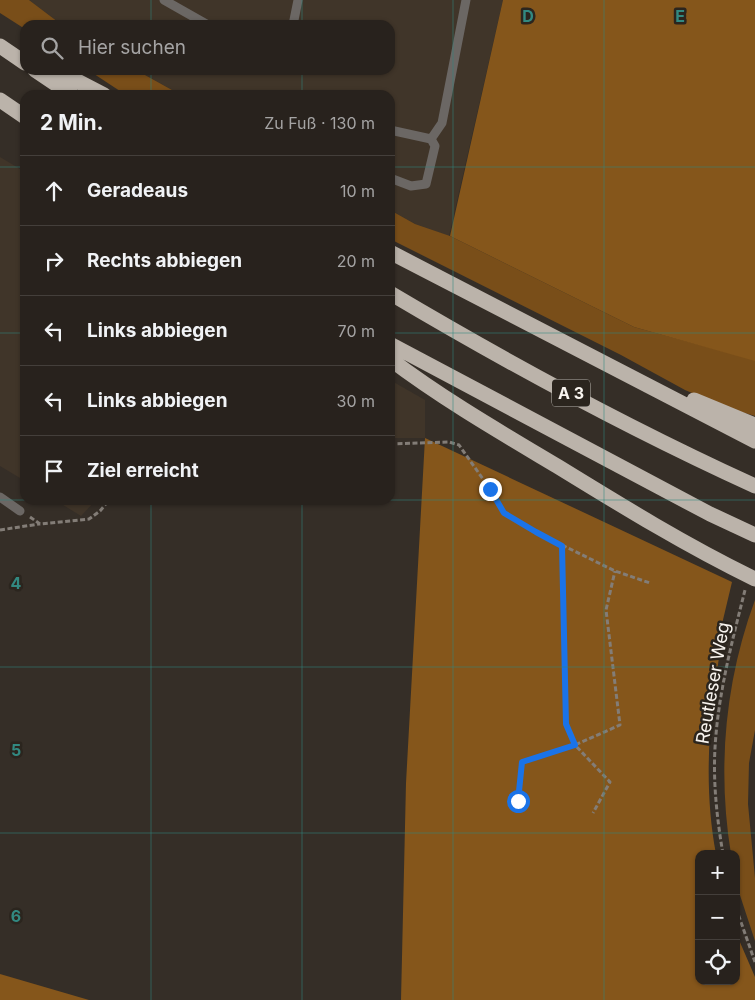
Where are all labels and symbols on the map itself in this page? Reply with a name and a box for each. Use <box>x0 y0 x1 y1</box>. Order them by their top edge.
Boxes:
text: D <box>522 6 534 26</box>
text: E <box>675 6 685 26</box>
road number: A 3 <box>552 379 590 406</box>
route end <box>479 478 502 501</box>
text: 4 <box>11 573 22 593</box>
street label: Reutleser Weg <box>691 620 734 745</box>
text: 5 <box>11 740 21 760</box>
route start <box>507 790 530 813</box>
text: 6 <box>11 906 21 926</box>

